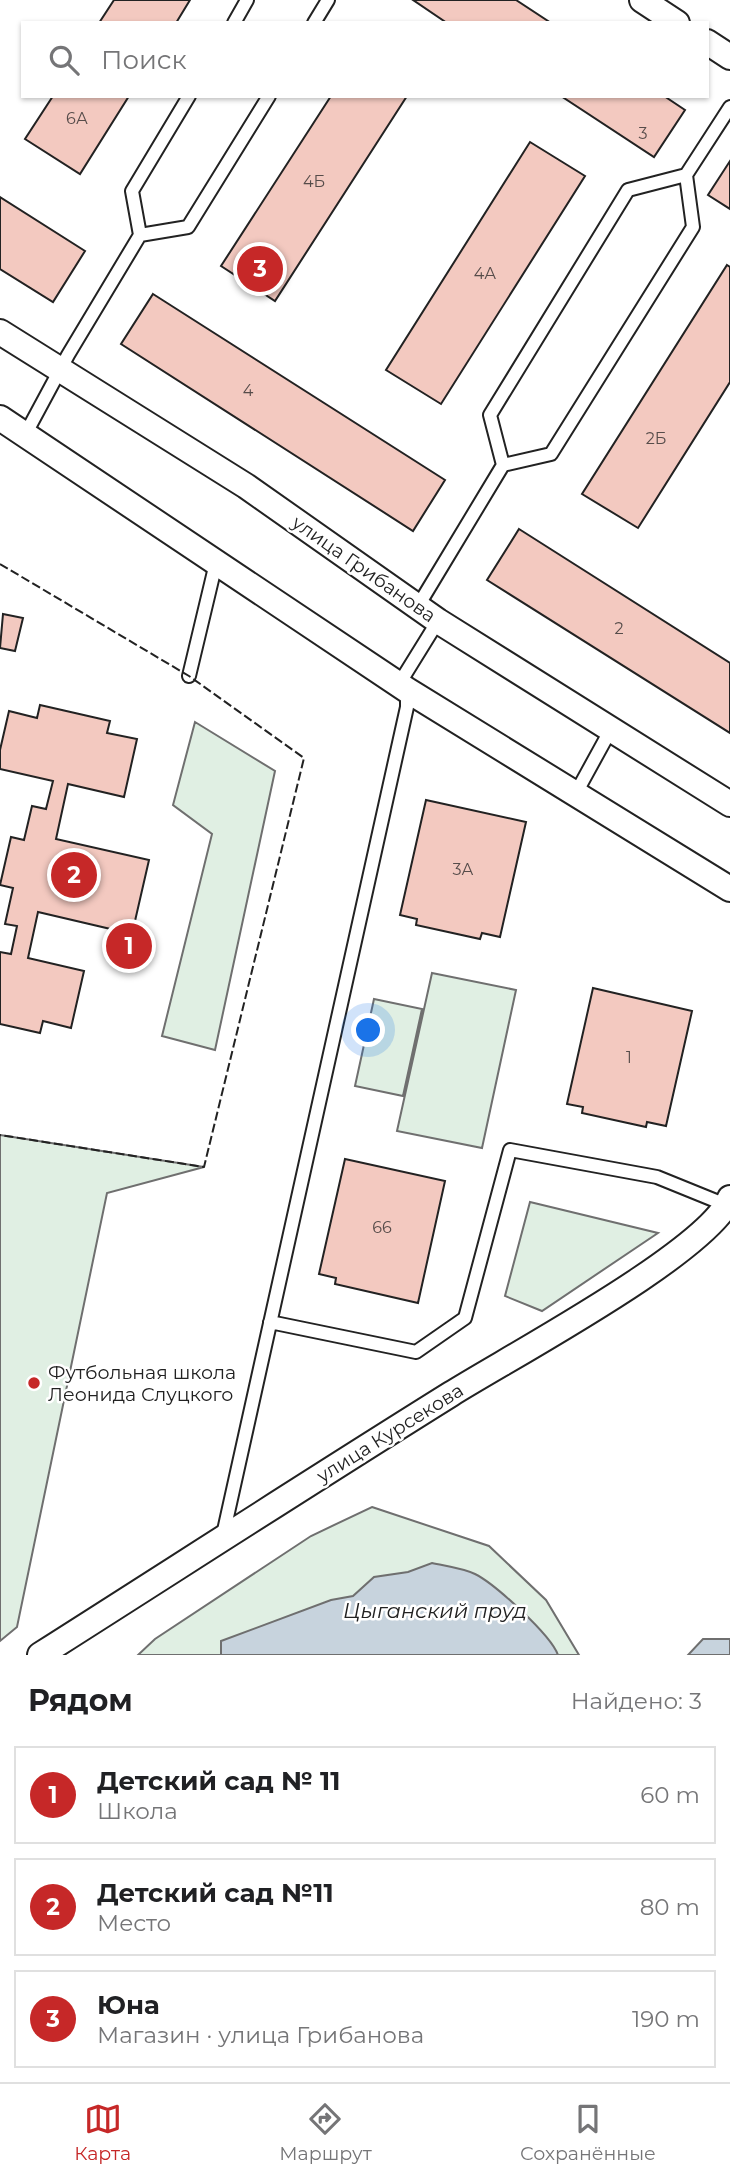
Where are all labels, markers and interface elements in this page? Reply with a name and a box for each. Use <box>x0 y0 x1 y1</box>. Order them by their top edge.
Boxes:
search box <box>21 21 709 98</box>
icon: search <box>45 41 83 79</box>
text: Поиск <box>101 44 187 76</box>
house number: 6А <box>66 109 88 128</box>
house number: 3 <box>638 124 648 143</box>
house number: 4Б <box>303 172 325 191</box>
pin: 3 <box>237 243 283 295</box>
house number: 4А <box>474 264 496 283</box>
house number: 4 <box>243 381 254 400</box>
house number: 2Б <box>646 429 666 448</box>
street label: улица Грибанова <box>287 510 440 627</box>
house number: 2 <box>614 619 624 638</box>
pin: 2 <box>51 849 97 901</box>
house number: 3А <box>453 860 474 879</box>
pin: 1 <box>106 920 152 972</box>
your location <box>351 1013 385 1047</box>
house number: 1 <box>626 1048 632 1067</box>
house number: 66 <box>372 1218 392 1237</box>
place label: Футбольная школа Леонида Слуцкого <box>48 1361 236 1406</box>
marker: Футбольная школа Леонида Слуцкого <box>26 1375 42 1391</box>
street label: улица Курсекова <box>312 1379 468 1488</box>
water label: Цыганский пруд <box>343 1598 527 1623</box>
text: Рядом <box>28 1682 133 1719</box>
text: Найдено: 3 <box>571 1687 702 1715</box>
text: Детский сад № 11 <box>97 1765 340 1797</box>
text: 1 <box>48 1781 58 1809</box>
text: 60 m <box>640 1781 700 1809</box>
text: Школа <box>97 1797 178 1825</box>
text: Детский сад №11 <box>97 1877 334 1909</box>
text: 2 <box>46 1893 60 1921</box>
text: 80 m <box>640 1893 700 1921</box>
text: Место <box>97 1909 171 1937</box>
text: Юна <box>97 1989 160 2021</box>
text: 3 <box>46 2005 60 2033</box>
text: 190 m <box>632 2005 700 2033</box>
text: Магазин · улица Грибанова <box>97 2021 424 2049</box>
tab: Карта <box>74 2100 131 2165</box>
tab: Маршрут <box>279 2100 372 2165</box>
tab: Сохранённые <box>520 2100 656 2165</box>

